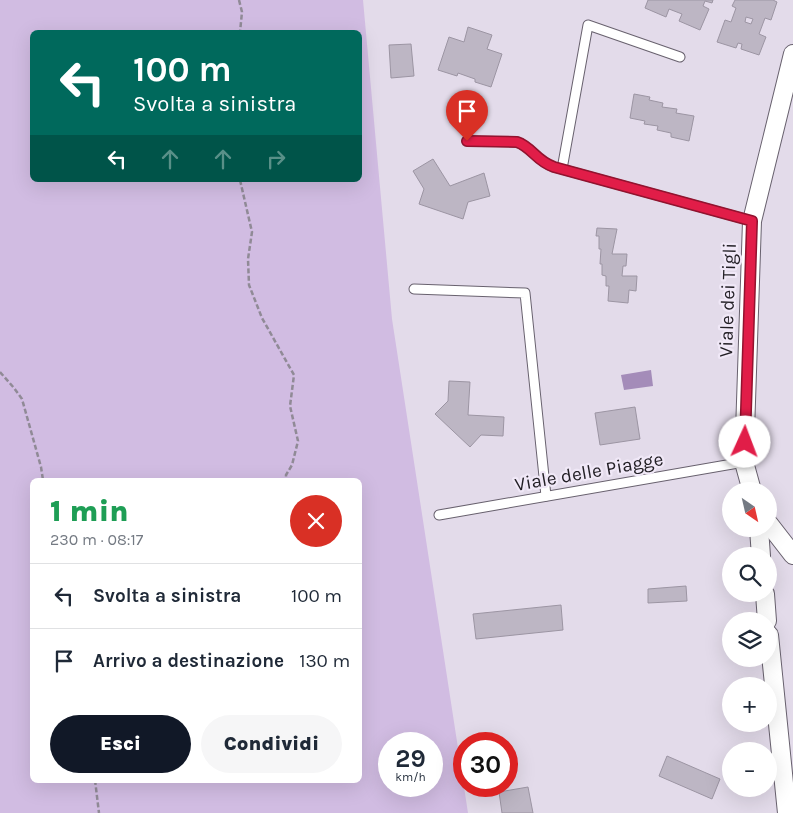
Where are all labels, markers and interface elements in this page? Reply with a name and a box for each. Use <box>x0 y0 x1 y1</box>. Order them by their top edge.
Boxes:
text: 100 m <box>133 49 232 90</box>
icon: left <box>50 50 115 115</box>
pin <box>446 90 488 141</box>
text: Svolta a sinistra <box>133 91 296 117</box>
icon: arrive <box>453 97 481 125</box>
icon: left <box>103 145 131 173</box>
icon: ahead <box>156 145 184 173</box>
icon: ahead <box>209 145 237 173</box>
icon: right <box>262 145 290 173</box>
street label: Viale dei Tigli <box>715 242 741 358</box>
position arrow <box>718 415 770 467</box>
street label: Viale delle Piagge <box>513 448 665 496</box>
north arrow <box>722 482 778 538</box>
map controls <box>722 482 777 797</box>
text: 1 min <box>50 493 129 529</box>
button: close <box>290 495 342 547</box>
text: 230 m · 08:17 <box>50 530 143 549</box>
button: search <box>722 547 777 602</box>
icon: left <box>50 582 78 610</box>
text: Svolta a sinistra <box>93 585 241 607</box>
text: 100 m <box>291 585 342 607</box>
button: layers <box>722 612 777 667</box>
icon: arrive <box>50 647 78 675</box>
text: Arrivo a destinazione <box>93 650 284 672</box>
text: 130 m <box>299 650 350 672</box>
button: + <box>722 677 777 732</box>
button: Esci <box>50 715 191 773</box>
button: Condividi <box>201 715 342 773</box>
speed limit sign: 30 <box>453 732 518 797</box>
button: − <box>722 742 777 797</box>
text: 29 <box>395 744 426 773</box>
text: km/h <box>395 770 426 784</box>

